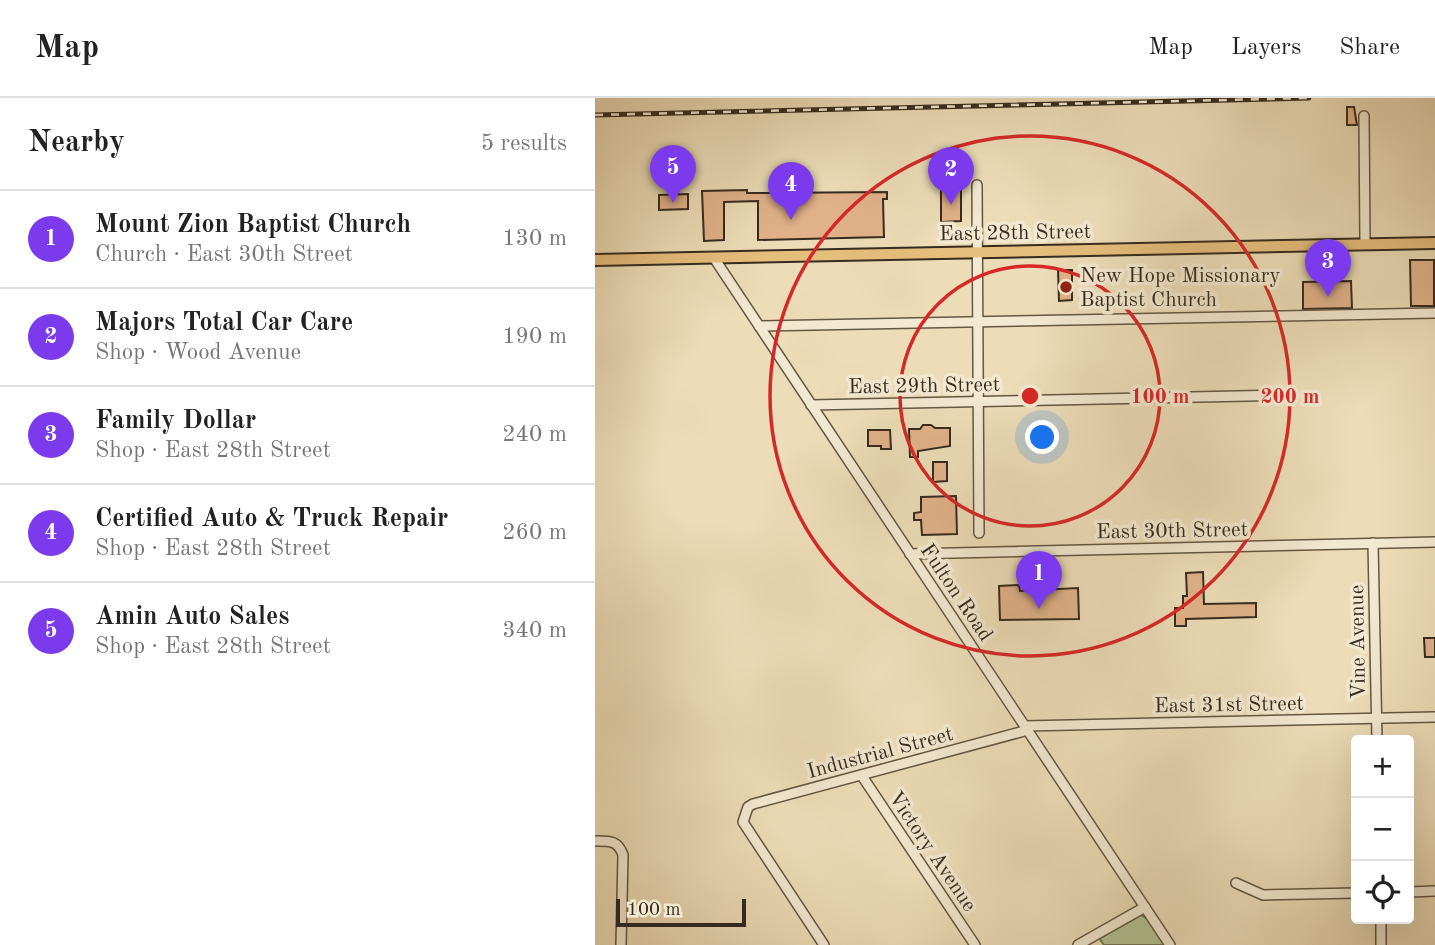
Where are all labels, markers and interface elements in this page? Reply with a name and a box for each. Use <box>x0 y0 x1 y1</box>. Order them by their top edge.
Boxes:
text: Map <box>35 32 99 65</box>
text: Map <box>1149 36 1193 60</box>
text: Layers <box>1231 36 1301 60</box>
text: Share <box>1339 36 1400 60</box>
text: Nearby <box>28 128 125 158</box>
text: 5 results <box>481 132 567 155</box>
pin: 5 <box>650 145 696 203</box>
pin: 2 <box>928 147 974 205</box>
pin: 4 <box>768 162 814 220</box>
text: Mount Zion Baptist Church <box>95 212 411 238</box>
street label: East 28th Street <box>939 222 1091 245</box>
text: 1 <box>44 227 58 250</box>
text: 130 m <box>502 227 567 250</box>
pin: 3 <box>1305 239 1351 297</box>
text: Church · East 30th Street <box>95 243 353 266</box>
place label: New Hope Missionary Baptist Church <box>1080 266 1280 311</box>
marker: New Hope Missionary Baptist Church <box>1058 279 1074 295</box>
text: Majors Total Car Care <box>95 310 353 336</box>
text: 2 <box>44 325 58 348</box>
text: 190 m <box>502 325 567 348</box>
text: Shop · Wood Avenue <box>95 341 301 364</box>
street label: East 29th Street <box>848 375 1000 398</box>
centre of rings <box>1018 384 1042 408</box>
text: 100 m <box>1130 387 1190 408</box>
text: 200 m <box>1260 387 1320 408</box>
text: Family Dollar <box>95 408 256 434</box>
your location <box>1025 420 1059 454</box>
text: 3 <box>44 423 58 446</box>
text: 240 m <box>502 423 567 446</box>
text: Shop · East 28th Street <box>95 439 331 462</box>
text: Certified Auto & Truck Repair <box>95 506 448 532</box>
street label: East 30th Street <box>1096 520 1248 543</box>
text: 4 <box>44 521 58 544</box>
text: 260 m <box>502 521 567 544</box>
text: Shop · East 28th Street <box>95 537 331 560</box>
street label: Fulton Road <box>915 540 996 646</box>
pin: 1 <box>1016 551 1062 609</box>
street label: Vine Avenue <box>1347 585 1370 699</box>
text: Amin Auto Sales <box>95 604 289 630</box>
text: 5 <box>44 619 58 642</box>
text: 340 m <box>502 619 567 642</box>
text: Shop · East 28th Street <box>95 635 331 658</box>
street label: East 31st Street <box>1154 694 1304 717</box>
street label: Industrial Street <box>805 724 956 783</box>
map controls <box>1351 735 1414 924</box>
button: + <box>1351 735 1414 798</box>
street label: Victory Avenue <box>884 788 980 916</box>
button: − <box>1351 798 1414 861</box>
button: locate <box>1351 861 1414 924</box>
scale bar <box>616 896 745 928</box>
text: 100 m <box>627 901 680 920</box>

